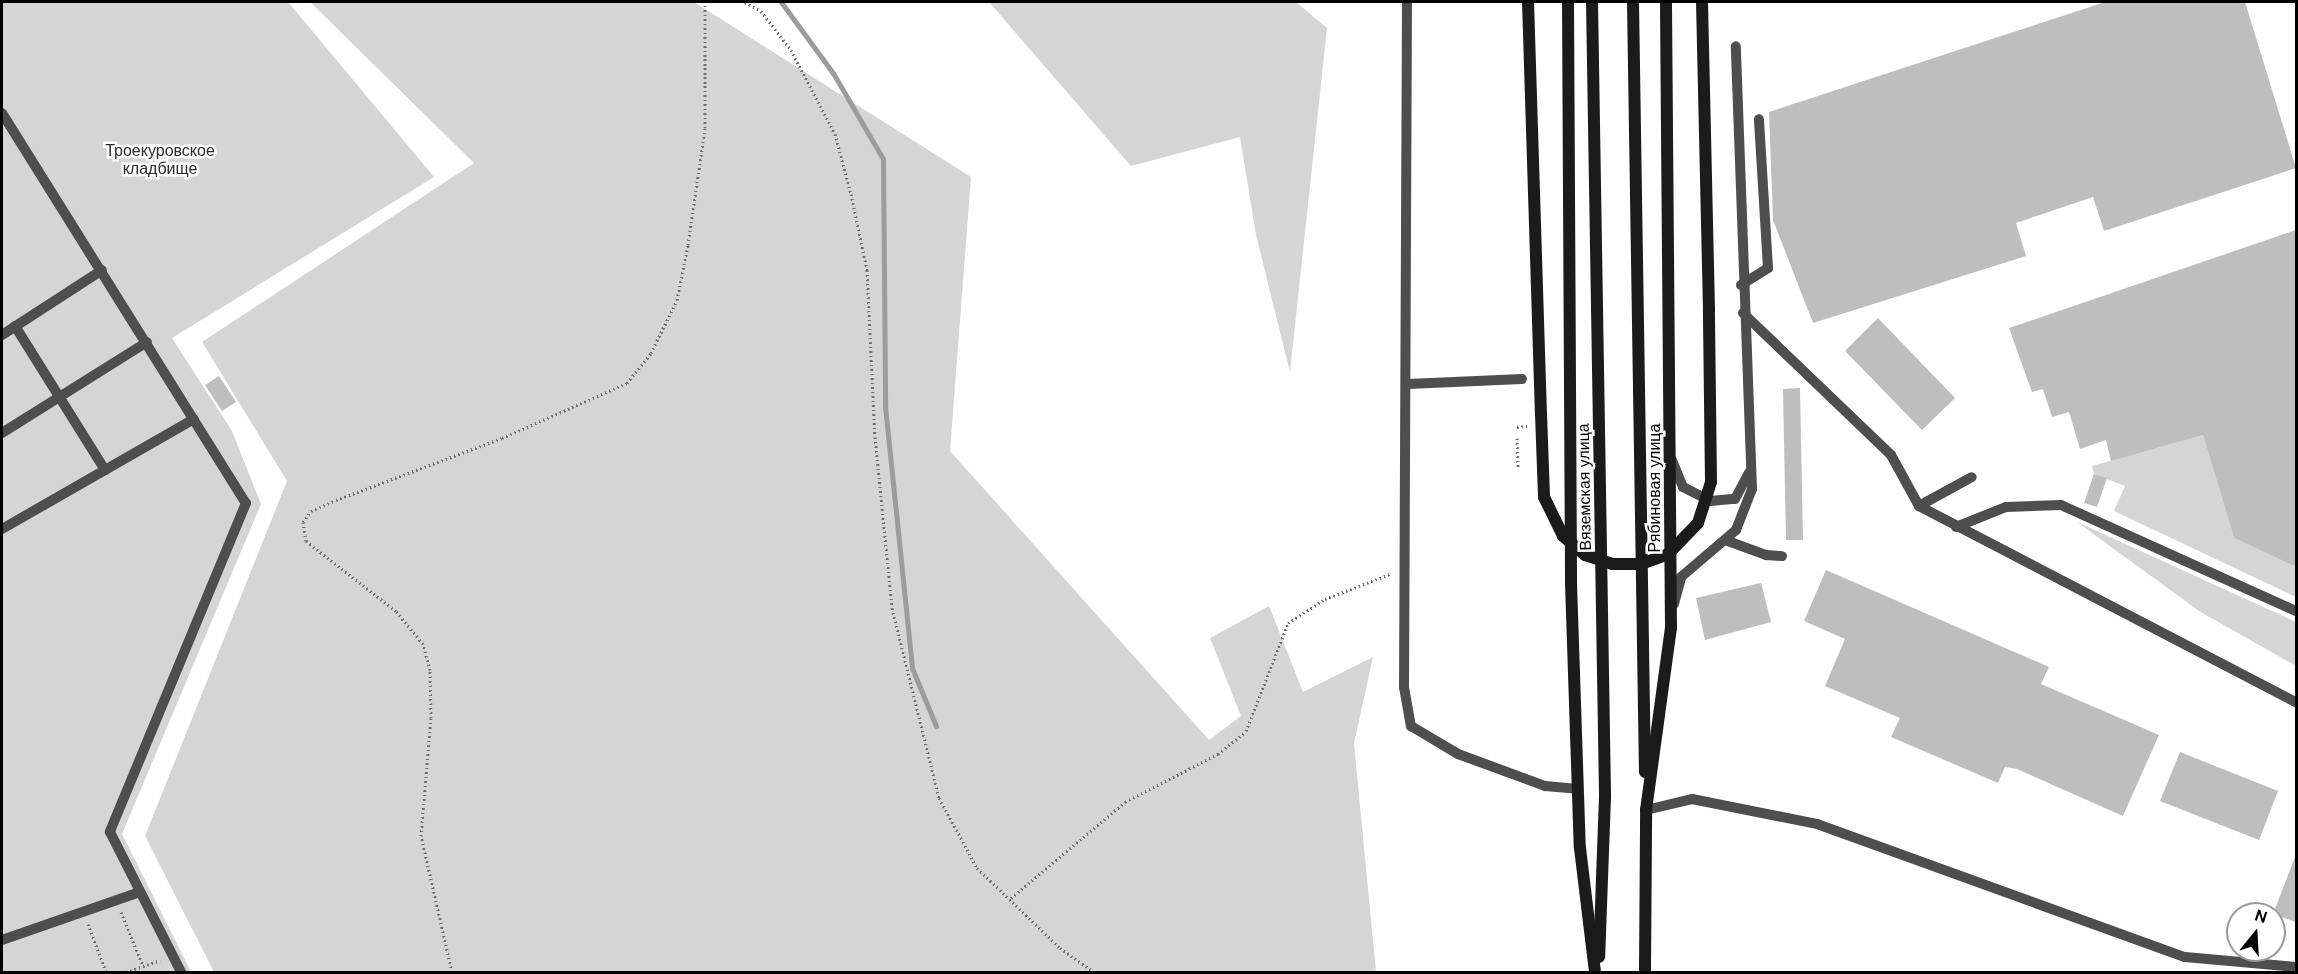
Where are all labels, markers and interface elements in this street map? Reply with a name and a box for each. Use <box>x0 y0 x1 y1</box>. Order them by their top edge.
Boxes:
park label: Троекуровское кладбище <box>105 141 215 179</box>
street label: Вяземская улица <box>1574 423 1596 551</box>
street label: Рябиновая улица <box>1645 424 1665 552</box>
north arrow <box>2226 902 2286 962</box>
text: N <box>2252 905 2270 928</box>

